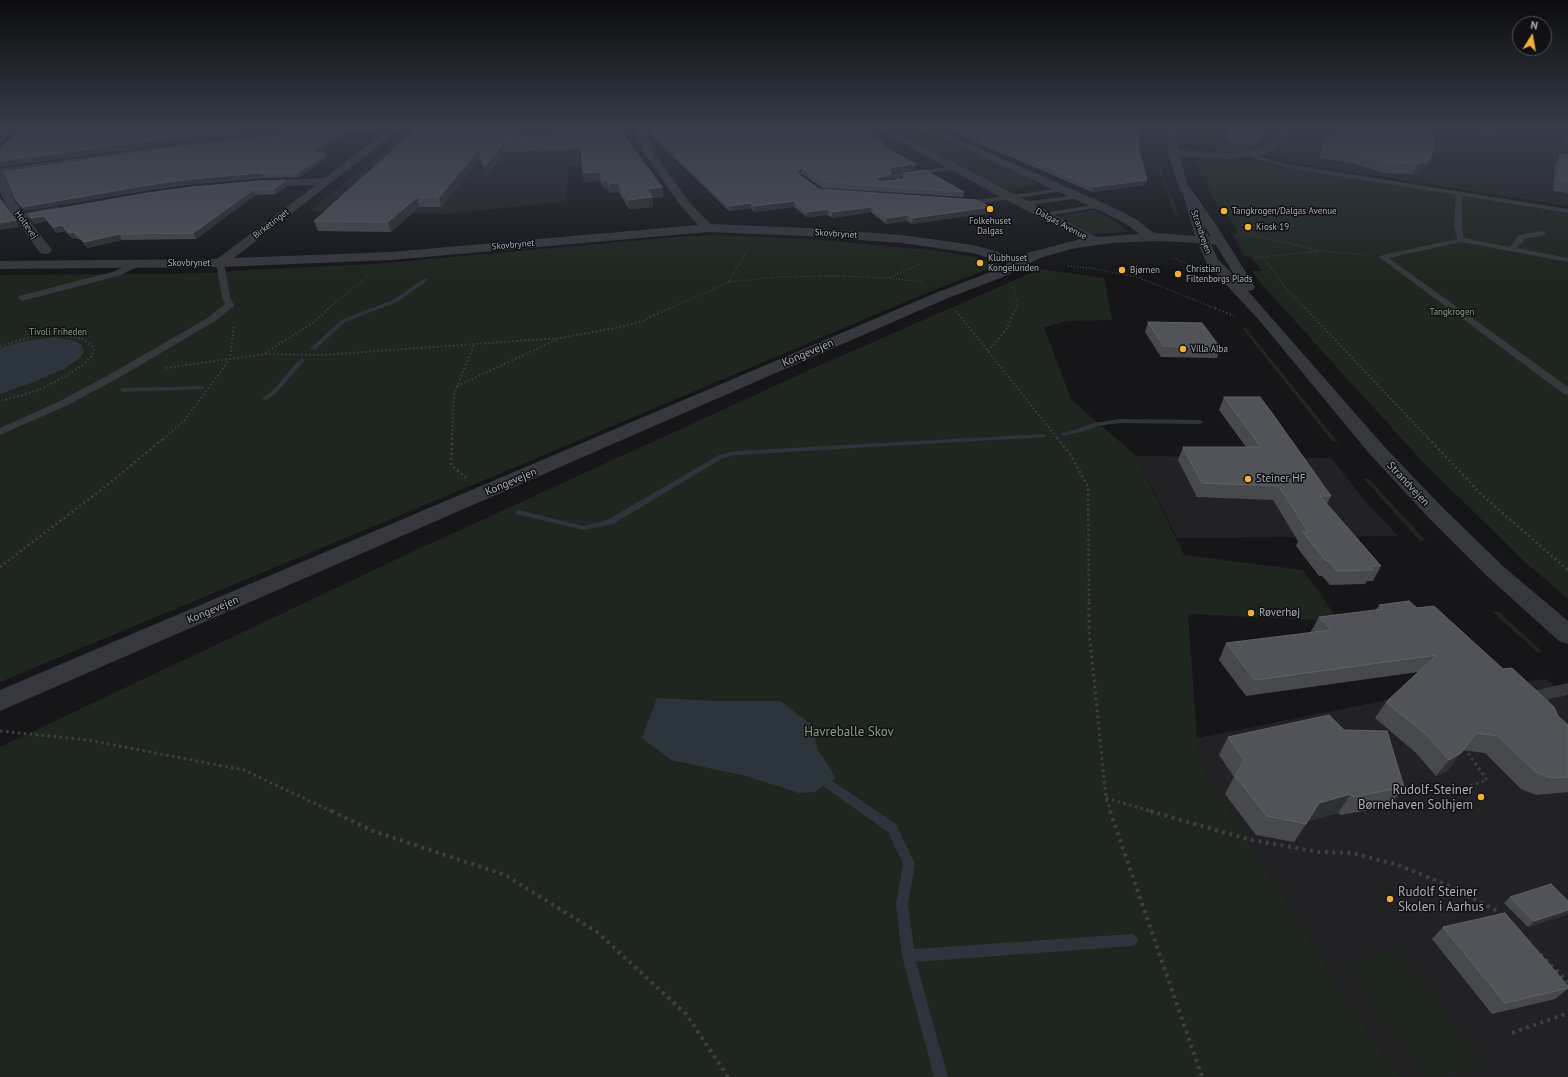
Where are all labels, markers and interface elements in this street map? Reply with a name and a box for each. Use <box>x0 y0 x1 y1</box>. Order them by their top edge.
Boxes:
north arrow <box>1512 16 1552 56</box>
text: N <box>1529 18 1539 33</box>
marker: Folkehuset Dalgas <box>985 204 995 214</box>
street label: Dalgas Avenue <box>1033 206 1089 242</box>
marker: Tangkrogen/Dalgas Avenue <box>1219 206 1229 216</box>
place label: Tangkrogen/Dalgas Avenue <box>1232 206 1337 216</box>
street label: Birketinget <box>251 207 291 241</box>
street label: Holtevej <box>12 209 40 241</box>
street label: Strandvejen <box>1188 209 1214 255</box>
place label: Folkehuset Dalgas <box>969 216 1011 237</box>
marker: Kiosk 19 <box>1243 222 1253 232</box>
place label: Kiosk 19 <box>1256 222 1289 232</box>
street label: Skovbrynet <box>814 227 858 241</box>
street label: Skovbrynet <box>491 238 535 252</box>
place label: Klubhuset Kongelunden <box>988 253 1039 274</box>
street label: Skovbrynet <box>168 258 210 268</box>
marker: Klubhuset Kongelunden <box>975 258 985 268</box>
place label: Christian Filtenborgs Plads <box>1186 264 1253 285</box>
marker: Bjørnen <box>1117 265 1127 275</box>
place label: Bjørnen <box>1130 265 1160 275</box>
marker: Christian Filtenborgs Plads <box>1173 269 1183 279</box>
park label: Tangkrogen <box>1430 307 1474 317</box>
park label: Tivoli Friheden <box>29 327 87 337</box>
street label: Kongevejen <box>780 336 836 370</box>
marker: Villa Alba <box>1178 344 1188 354</box>
place label: Villa Alba <box>1191 344 1228 354</box>
street label: Strandvejen <box>1384 459 1432 509</box>
street label: Kongevejen <box>483 465 539 499</box>
place label: Steiner HF <box>1256 472 1305 486</box>
marker: Steiner HF <box>1243 474 1253 484</box>
street label: Kongevejen <box>185 593 241 627</box>
place label: Røverhøj <box>1259 606 1300 620</box>
marker: Røverhøj <box>1246 608 1256 618</box>
park label: Havreballe Skov <box>804 724 894 740</box>
place label: Rudolf-Steiner Børnehaven Solhjem <box>1358 782 1473 813</box>
marker: Rudolf-Steiner Børnehaven Solhjem <box>1476 792 1486 802</box>
place label: Rudolf Steiner Skolen i Aarhus <box>1398 884 1484 915</box>
marker: Rudolf Steiner Skolen i Aarhus <box>1385 894 1395 904</box>

